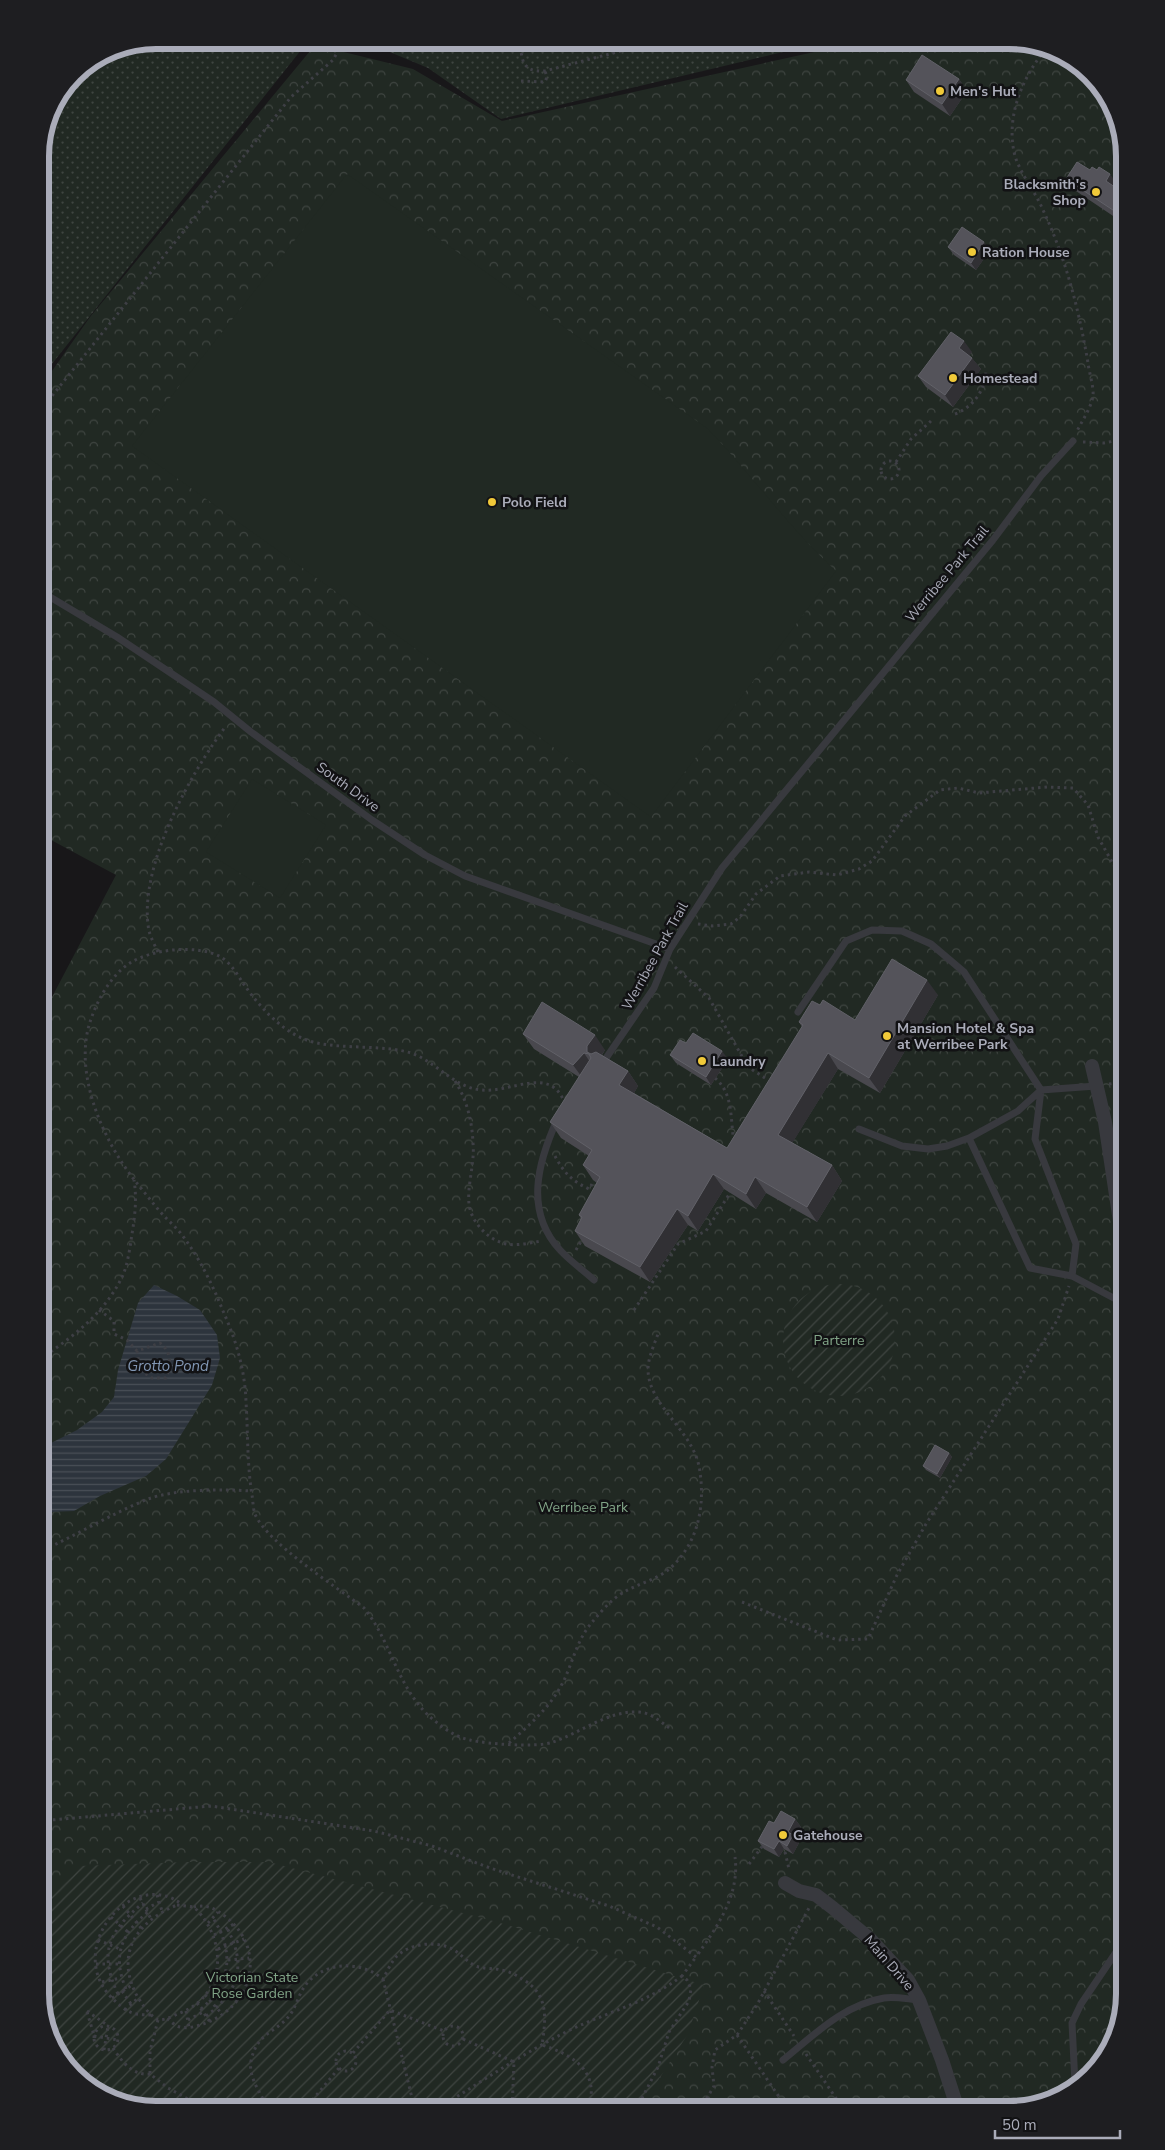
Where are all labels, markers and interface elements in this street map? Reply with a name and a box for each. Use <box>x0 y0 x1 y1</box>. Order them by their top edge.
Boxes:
place label: Men's Hut <box>950 82 1017 101</box>
marker: Men's Hut <box>934 85 946 97</box>
place label: Blacksmith's Shop <box>1004 175 1086 210</box>
marker: Blacksmith's Shop <box>1090 186 1102 198</box>
place label: Ration House <box>982 243 1070 262</box>
marker: Ration House <box>966 246 978 258</box>
place label: Homestead <box>963 369 1037 388</box>
marker: Homestead <box>947 372 959 384</box>
place label: Polo Field <box>502 493 567 512</box>
marker: Polo Field <box>486 496 498 508</box>
street label: Werribee Park Trail <box>901 521 994 626</box>
street label: South Drive <box>313 758 383 816</box>
street label: Werribee Park Trail <box>617 898 693 1013</box>
place label: Mansion Hotel & Spa at Werribee Park <box>897 1019 1034 1054</box>
marker: Mansion Hotel & Spa at Werribee Park <box>881 1030 893 1042</box>
place label: Laundry <box>712 1052 766 1071</box>
marker: Laundry <box>696 1055 708 1067</box>
park label: Parterre <box>814 1331 865 1350</box>
water label: Grotto Pond <box>127 1356 209 1376</box>
park label: Werribee Park <box>538 1498 629 1517</box>
place label: Gatehouse <box>793 1826 863 1845</box>
marker: Gatehouse <box>777 1829 789 1841</box>
street label: Main Drive <box>860 1931 918 1995</box>
park label: Victorian State Rose Garden <box>205 1968 298 2003</box>
scale bar <box>995 2108 1120 2140</box>
text: 50 m <box>1002 2115 1037 2135</box>

